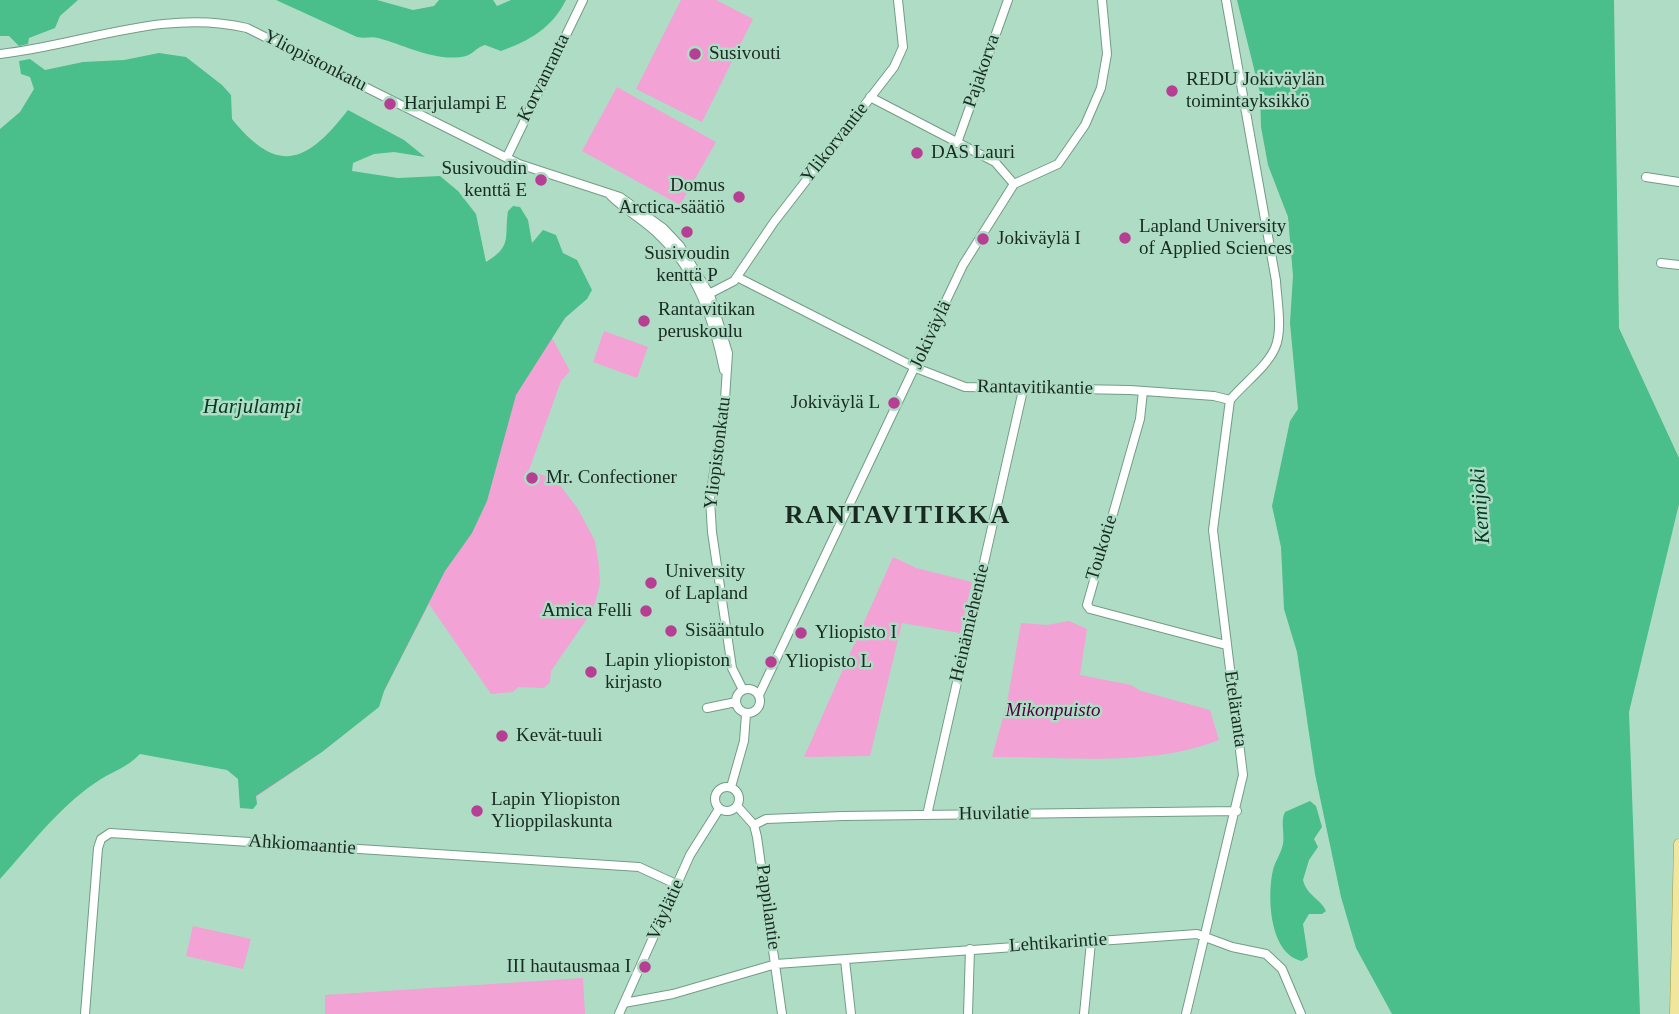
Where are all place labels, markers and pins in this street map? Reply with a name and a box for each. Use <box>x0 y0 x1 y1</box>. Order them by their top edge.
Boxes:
place label: Susivouti <box>709 43 781 65</box>
marker: Susivouti <box>687 46 703 62</box>
place label: REDU Jokiväylän toimintayksikkö <box>1186 69 1325 113</box>
marker: REDU Jokiväylän toimintayksikkö <box>1164 83 1180 99</box>
place label: Harjulampi E <box>404 93 507 115</box>
marker: Harjulampi E <box>382 96 398 112</box>
place label: DAS Lauri <box>931 142 1015 164</box>
marker: DAS Lauri <box>909 145 925 161</box>
place label: Susivoudin kenttä E <box>441 158 527 202</box>
marker: Susivoudin kenttä E <box>533 172 549 188</box>
place label: Domus Arctica-säätiö <box>618 175 725 219</box>
marker: Domus Arctica-säätiö <box>731 189 747 205</box>
place label: Lapland University of Applied Sciences <box>1139 216 1292 260</box>
marker: Susivoudin kenttä P <box>679 224 695 240</box>
place label: Jokiväylä I <box>997 228 1081 250</box>
marker: Lapland University of Applied Sciences <box>1117 230 1133 246</box>
marker: Jokiväylä I <box>975 231 991 247</box>
place label: Susivoudin kenttä P <box>644 243 730 287</box>
place label: Rantavitikan peruskoulu <box>658 299 755 343</box>
marker: Rantavitikan peruskoulu <box>636 313 652 329</box>
place label: Jokiväylä L <box>791 392 880 414</box>
marker: Jokiväylä L <box>886 395 902 411</box>
place label: Mr. Confectioner <box>546 467 677 489</box>
marker: Mr. Confectioner <box>524 470 540 486</box>
place label: University of Lapland <box>665 561 748 605</box>
marker: University of Lapland <box>643 575 659 591</box>
place label: Amica Felli <box>542 600 632 622</box>
marker: Amica Felli <box>638 603 654 619</box>
place label: Sisääntulo <box>685 620 764 642</box>
place label: Yliopisto I <box>815 622 897 644</box>
marker: Sisääntulo <box>663 623 679 639</box>
marker: Yliopisto I <box>793 625 809 641</box>
place label: Lapin yliopiston kirjasto <box>605 650 730 694</box>
place label: Yliopisto L <box>785 651 872 673</box>
marker: Yliopisto L <box>763 654 779 670</box>
marker: Lapin yliopiston kirjasto <box>583 664 599 680</box>
place label: Kevät-tuuli <box>516 725 603 747</box>
marker: Kevät-tuuli <box>494 728 510 744</box>
place label: Lapin Yliopiston Ylioppilaskunta <box>491 789 620 833</box>
marker: Lapin Yliopiston Ylioppilaskunta <box>469 803 485 819</box>
place label: III hautausmaa I <box>507 956 631 978</box>
marker: III hautausmaa I <box>637 959 653 975</box>

